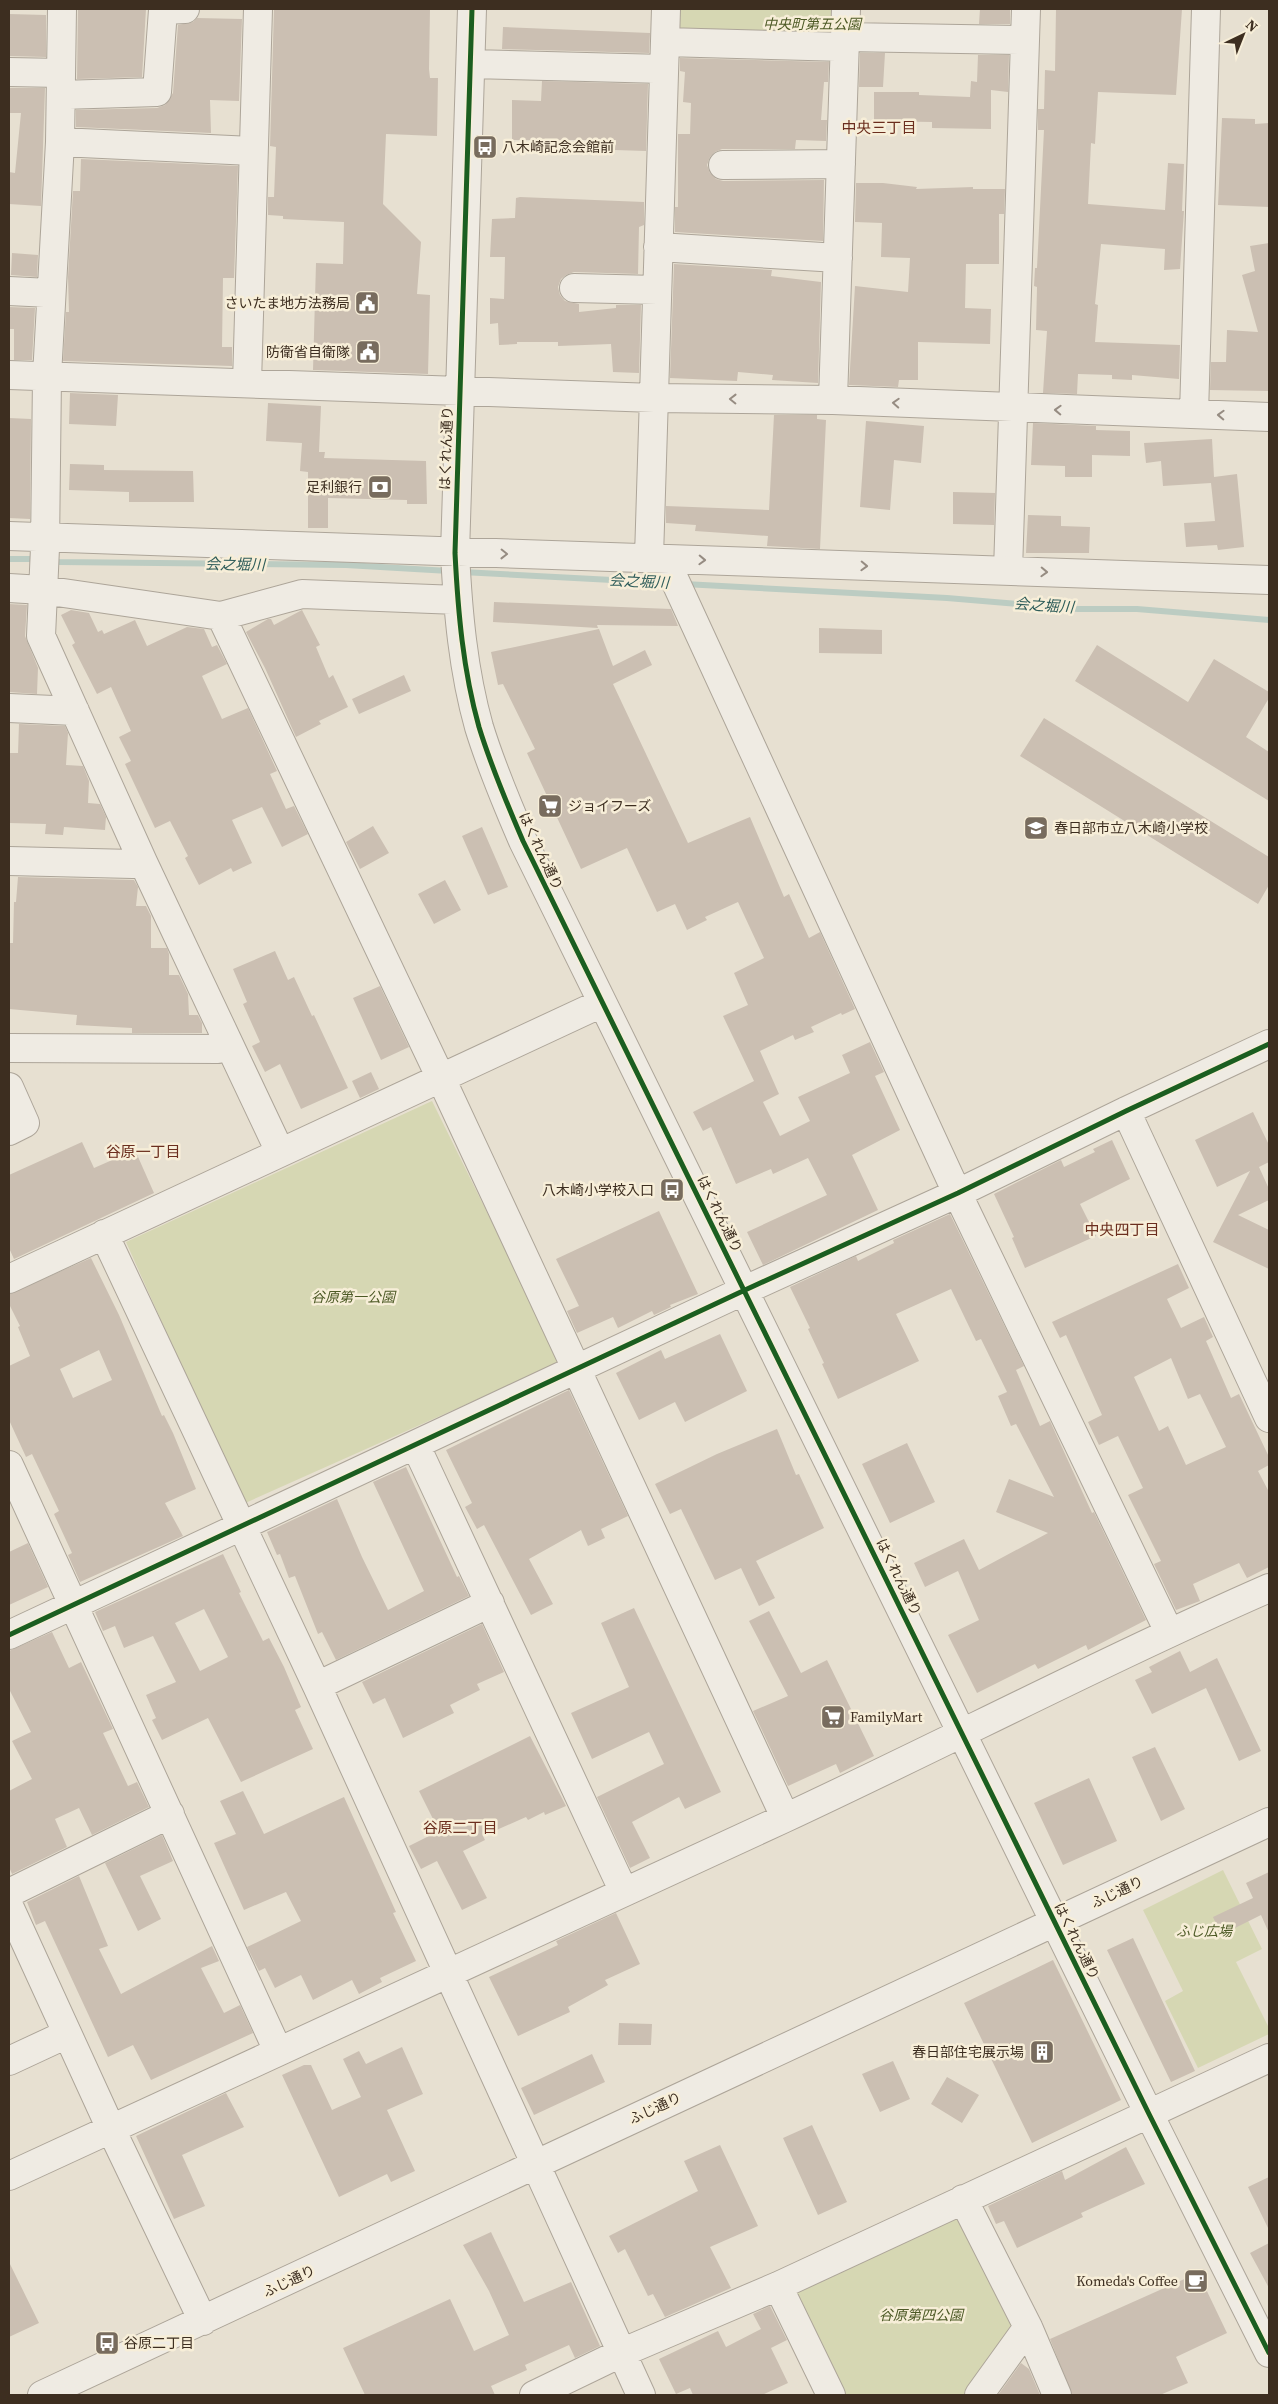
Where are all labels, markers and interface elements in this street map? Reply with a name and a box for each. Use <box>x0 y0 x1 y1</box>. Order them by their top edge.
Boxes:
north arrow <box>1218 10 1268 60</box>
park label: 中央町第五公園 <box>763 14 863 34</box>
text: N <box>1241 15 1262 36</box>
district label: 中央三丁目 <box>841 117 917 138</box>
bus stop icon: 八木崎記念会館前 <box>472 134 498 160</box>
place label: 八木崎記念会館前 <box>502 137 614 157</box>
public building icon: さいたま地方法務局 <box>354 290 380 316</box>
place label: さいたま地方法務局 <box>224 293 350 313</box>
public building icon: 防衛省自衛隊 <box>355 339 381 365</box>
place label: 防衛省自衛隊 <box>266 342 350 362</box>
one-way arrow <box>729 394 737 404</box>
one-way arrow <box>892 397 900 408</box>
one-way arrow <box>1054 404 1062 415</box>
street label: はくれん通り <box>435 406 457 490</box>
one-way arrow <box>1216 410 1224 420</box>
bank icon: 足利銀行 <box>367 474 393 500</box>
place label: 足利銀行 <box>306 477 362 497</box>
one-way arrow <box>500 549 508 559</box>
water label: 会之堀川 <box>205 553 267 575</box>
one-way arrow <box>698 555 706 565</box>
one-way arrow <box>860 560 868 571</box>
one-way arrow <box>1040 567 1048 577</box>
water label: 会之堀川 <box>608 569 671 593</box>
water label: 会之堀川 <box>1013 592 1077 618</box>
supermarket icon: ジョイフーズ <box>537 793 563 819</box>
place label: ジョイフーズ <box>568 796 651 816</box>
street label: はくれん通り <box>514 809 568 893</box>
school or university icon: 春日部市立八木崎小学校 <box>1023 815 1049 841</box>
place label: 春日部市立八木崎小学校 <box>1054 818 1208 838</box>
district label: 谷原一丁目 <box>105 1141 181 1162</box>
street label: はくれん通り <box>693 1172 747 1256</box>
bus stop icon: 八木崎小学校入口 <box>659 1177 685 1203</box>
place label: 八木崎小学校入口 <box>542 1180 654 1200</box>
district label: 中央四丁目 <box>1084 1219 1160 1240</box>
park label: 谷原第一公園 <box>311 1287 397 1307</box>
street label: はくれん通り <box>872 1535 926 1619</box>
supermarket icon: FamilyMart <box>820 1704 846 1730</box>
place label: FamilyMart <box>850 1707 923 1727</box>
district label: 谷原二丁目 <box>422 1817 498 1838</box>
street label: ふじ通り <box>1087 1871 1147 1913</box>
street label: はくれん通り <box>1050 1899 1104 1983</box>
park label: ふじ広場 <box>1176 1921 1234 1941</box>
building icon: 春日部住宅展示場 <box>1029 2039 1055 2065</box>
place label: 春日部住宅展示場 <box>912 2042 1024 2062</box>
street label: ふじ通り <box>625 2087 685 2129</box>
street label: ふじ通り <box>259 2260 319 2302</box>
cafe icon: Komeda's Coffee <box>1183 2268 1209 2294</box>
place label: Komeda's Coffee <box>1076 2271 1178 2291</box>
park label: 谷原第四公園 <box>879 2305 965 2325</box>
bus stop icon: 谷原二丁目 <box>94 2330 120 2356</box>
place label: 谷原二丁目 <box>124 2333 194 2353</box>

